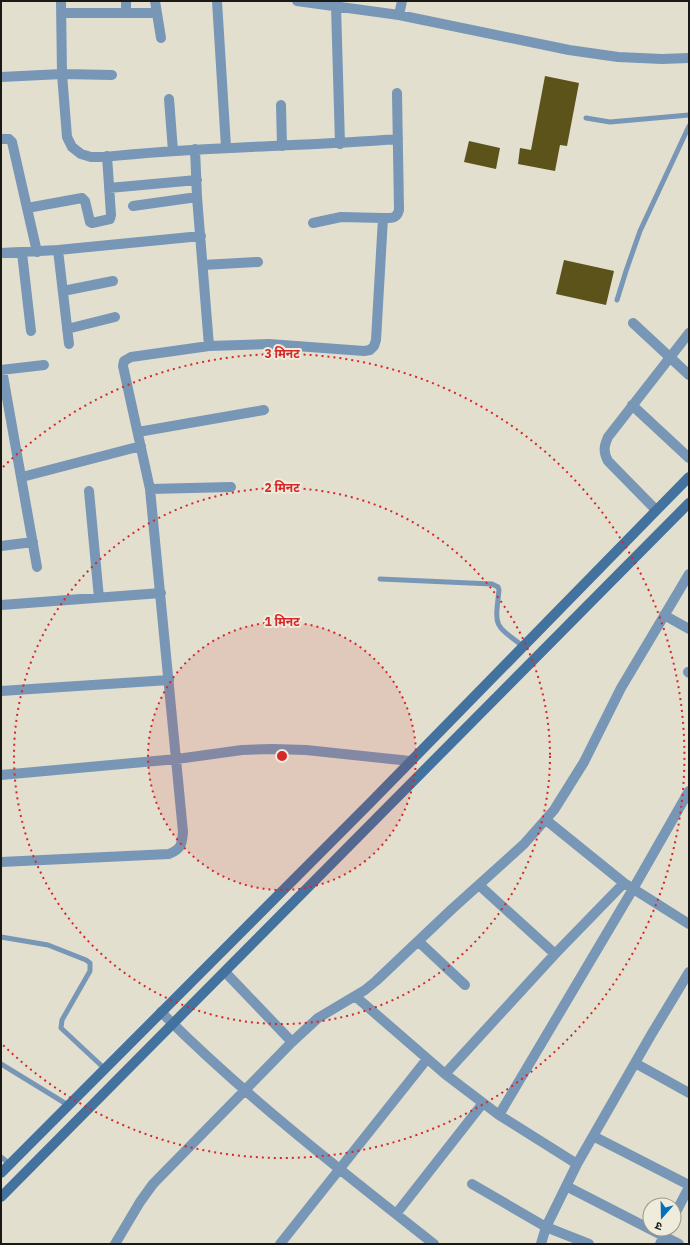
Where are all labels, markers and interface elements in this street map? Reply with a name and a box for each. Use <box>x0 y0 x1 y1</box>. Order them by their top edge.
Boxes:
text: 3 मिनट <box>264 346 300 361</box>
text: 2 मिनट <box>264 480 300 495</box>
text: 1 मिनट <box>264 614 300 629</box>
centre of rings <box>275 749 289 763</box>
north arrow <box>642 1197 682 1237</box>
text: उ <box>653 1219 664 1234</box>

